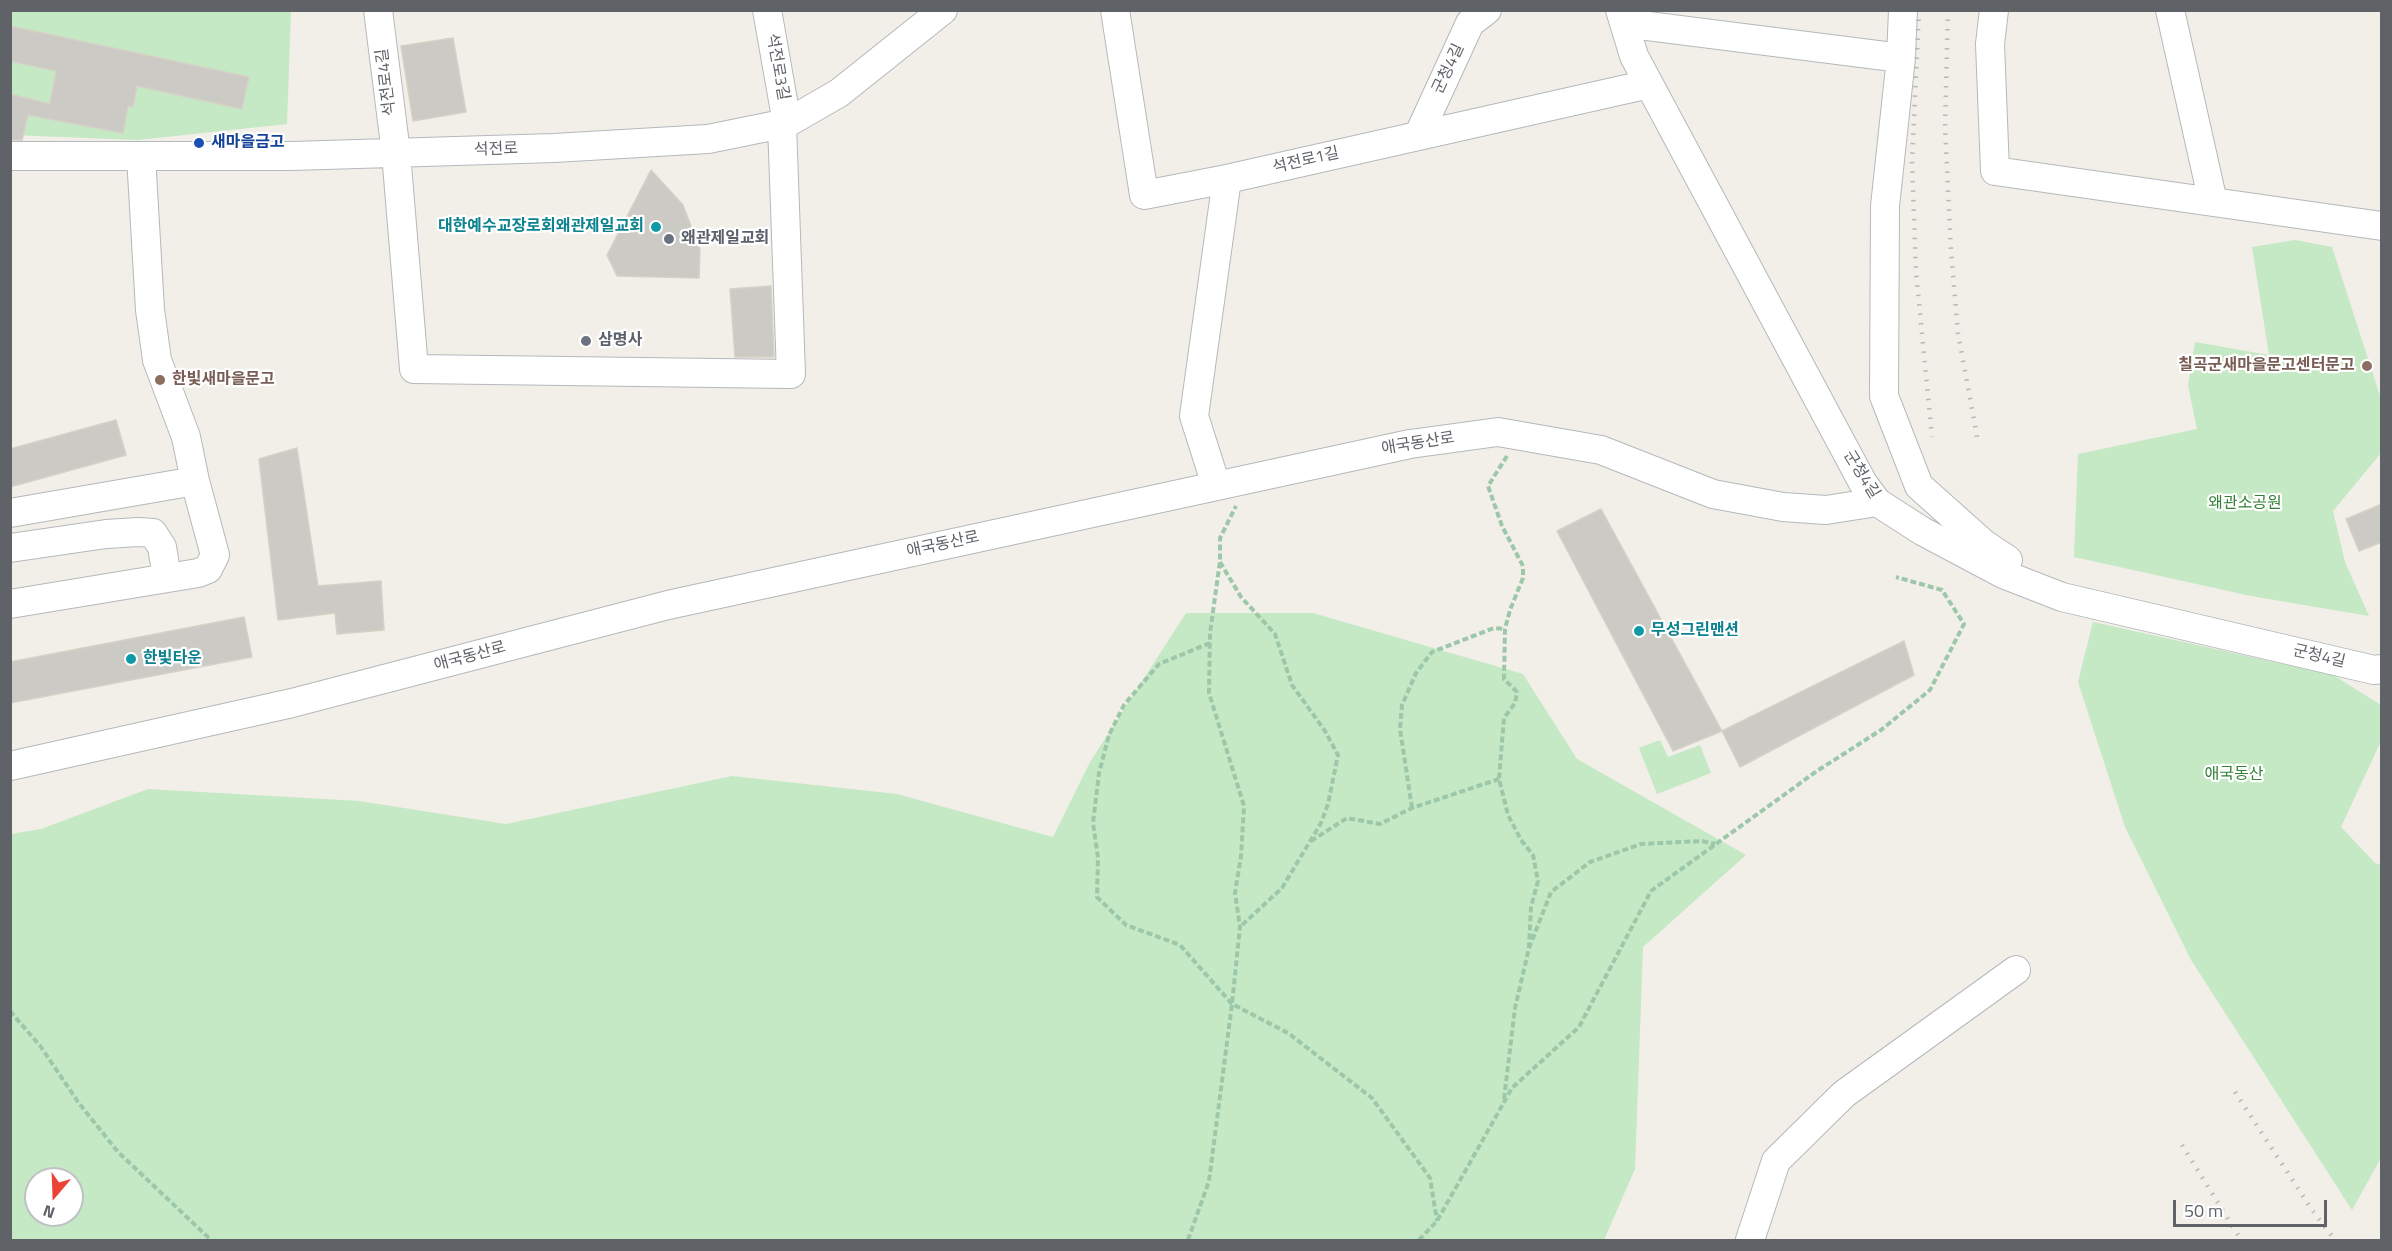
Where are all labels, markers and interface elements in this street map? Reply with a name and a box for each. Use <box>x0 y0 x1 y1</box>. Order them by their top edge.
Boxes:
street label: 석전로3길 <box>762 32 792 102</box>
street label: 군청4길 <box>1429 41 1469 97</box>
street label: 석전로4길 <box>373 47 401 117</box>
place label: 새마을금고 <box>211 133 285 153</box>
marker: 새마을금고 <box>192 136 206 150</box>
street label: 석전로 <box>474 140 518 160</box>
street label: 석전로1길 <box>1271 144 1341 178</box>
place label: 대한예수교장로회왜관제일교회 <box>438 217 644 237</box>
marker: 대한예수교장로회왜관제일교회 <box>649 220 663 234</box>
place label: 왜관제일교회 <box>681 229 769 249</box>
marker: 왜관제일교회 <box>662 232 676 246</box>
place label: 삼명사 <box>598 331 642 351</box>
marker: 삼명사 <box>579 334 593 348</box>
place label: 칠곡군새마을문고센터문고 <box>2178 356 2355 376</box>
marker: 칠곡군새마을문고센터문고 <box>2360 359 2374 373</box>
place label: 한빛새마을문고 <box>172 370 275 390</box>
marker: 한빛새마을문고 <box>153 373 167 387</box>
street label: 애국동산로 <box>1380 429 1456 459</box>
street label: 군청4길 <box>1839 447 1883 503</box>
park label: 왜관소공원 <box>2208 494 2282 514</box>
street label: 애국동산로 <box>905 528 981 562</box>
place label: 무성그린맨션 <box>1651 621 1739 641</box>
marker: 무성그린맨션 <box>1632 624 1646 638</box>
street label: 애국동산로 <box>432 638 508 676</box>
street label: 군청4길 <box>2291 642 2347 672</box>
place label: 한빛타운 <box>143 649 202 669</box>
marker: 한빛타운 <box>124 652 138 666</box>
park label: 애국동산 <box>2205 765 2263 785</box>
north arrow <box>24 1167 84 1227</box>
scale bar <box>2176 1188 2330 1226</box>
text: 50 m <box>2184 1197 2223 1224</box>
text: N <box>40 1199 58 1225</box>

